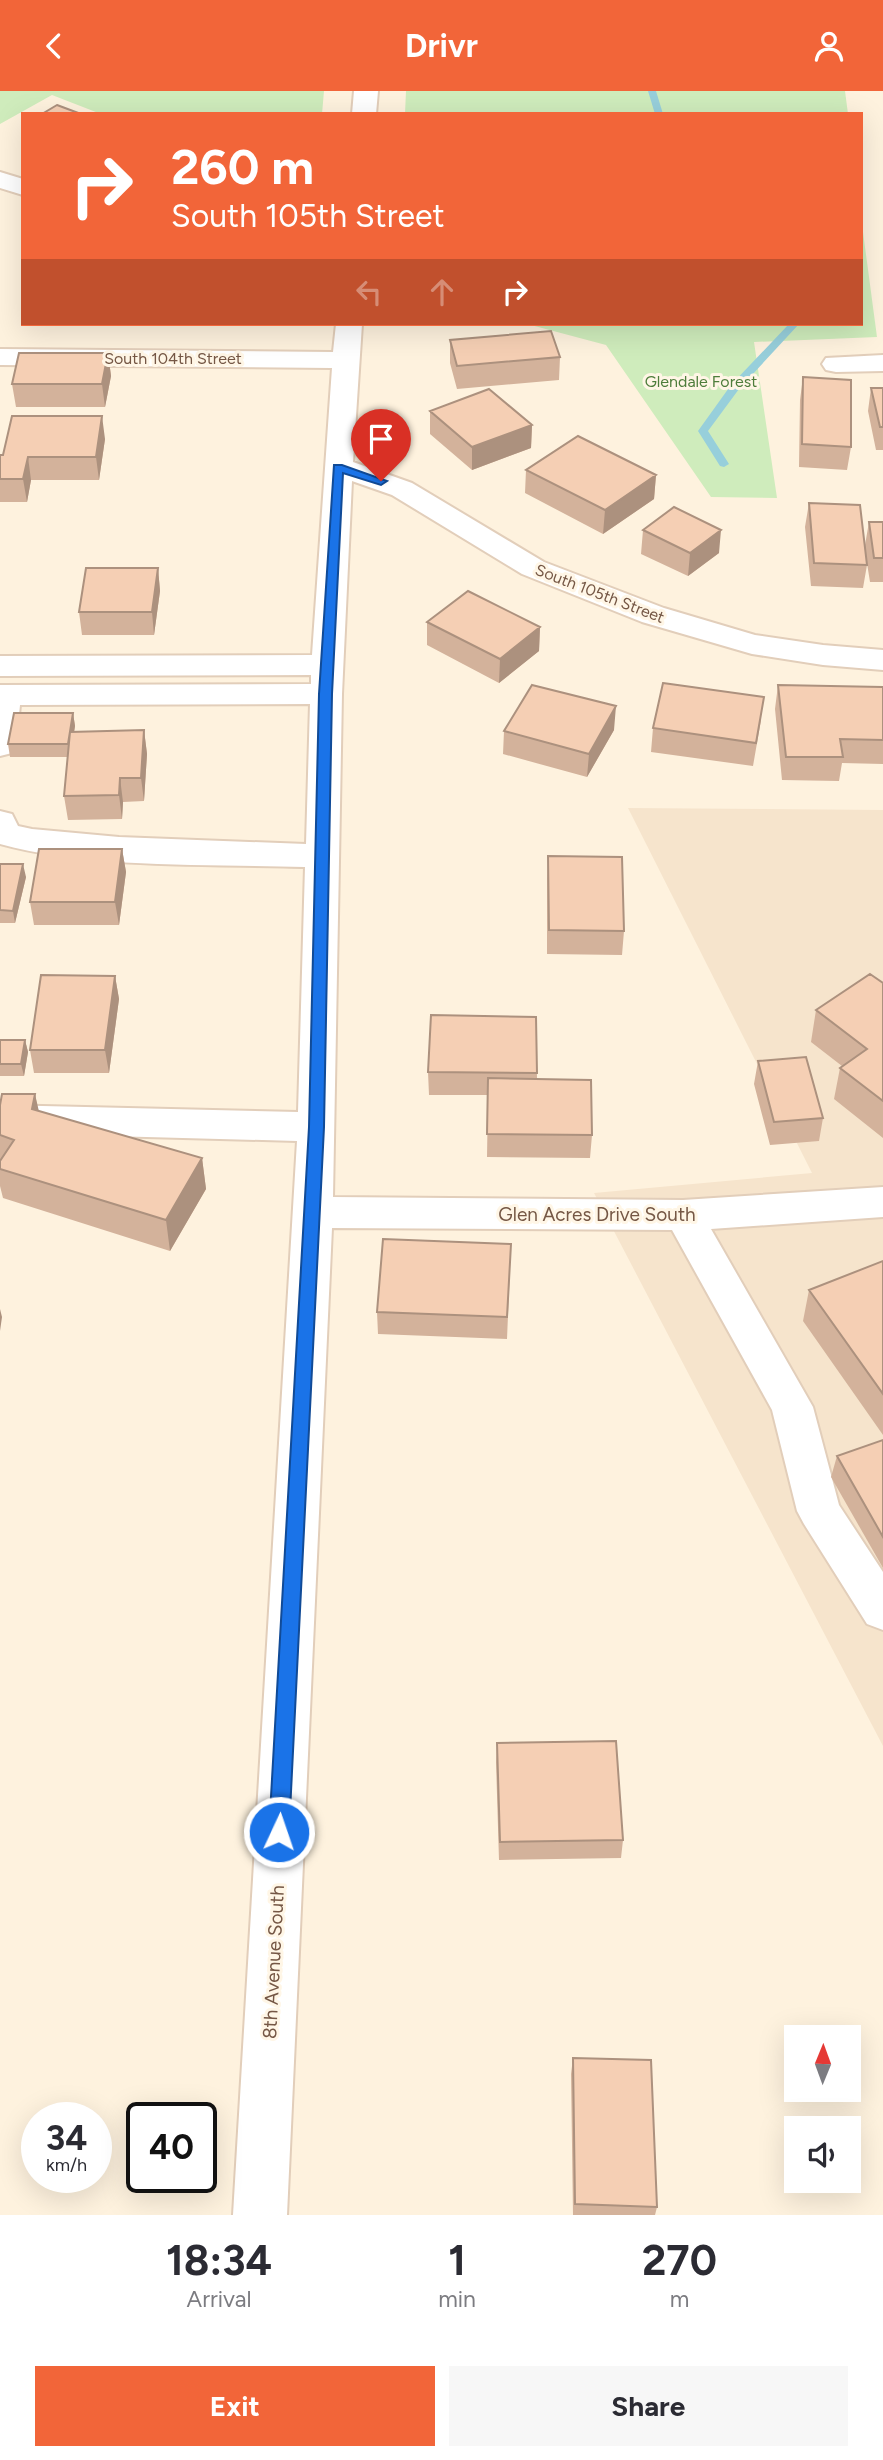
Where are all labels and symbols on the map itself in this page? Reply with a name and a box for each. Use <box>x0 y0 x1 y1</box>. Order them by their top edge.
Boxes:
street label: South 104th Street <box>104 349 242 368</box>
park label: Glendale Forest <box>645 372 757 391</box>
pin <box>351 409 411 481</box>
street label: South 105th Street <box>533 560 667 627</box>
street label: Glen Acres Drive South <box>498 1203 696 1226</box>
position arrow <box>242 1795 316 1869</box>
street label: 8th Avenue South <box>258 1884 289 2040</box>
north arrow <box>784 2025 861 2102</box>
speed limit sign: 40 <box>126 2102 217 2193</box>

